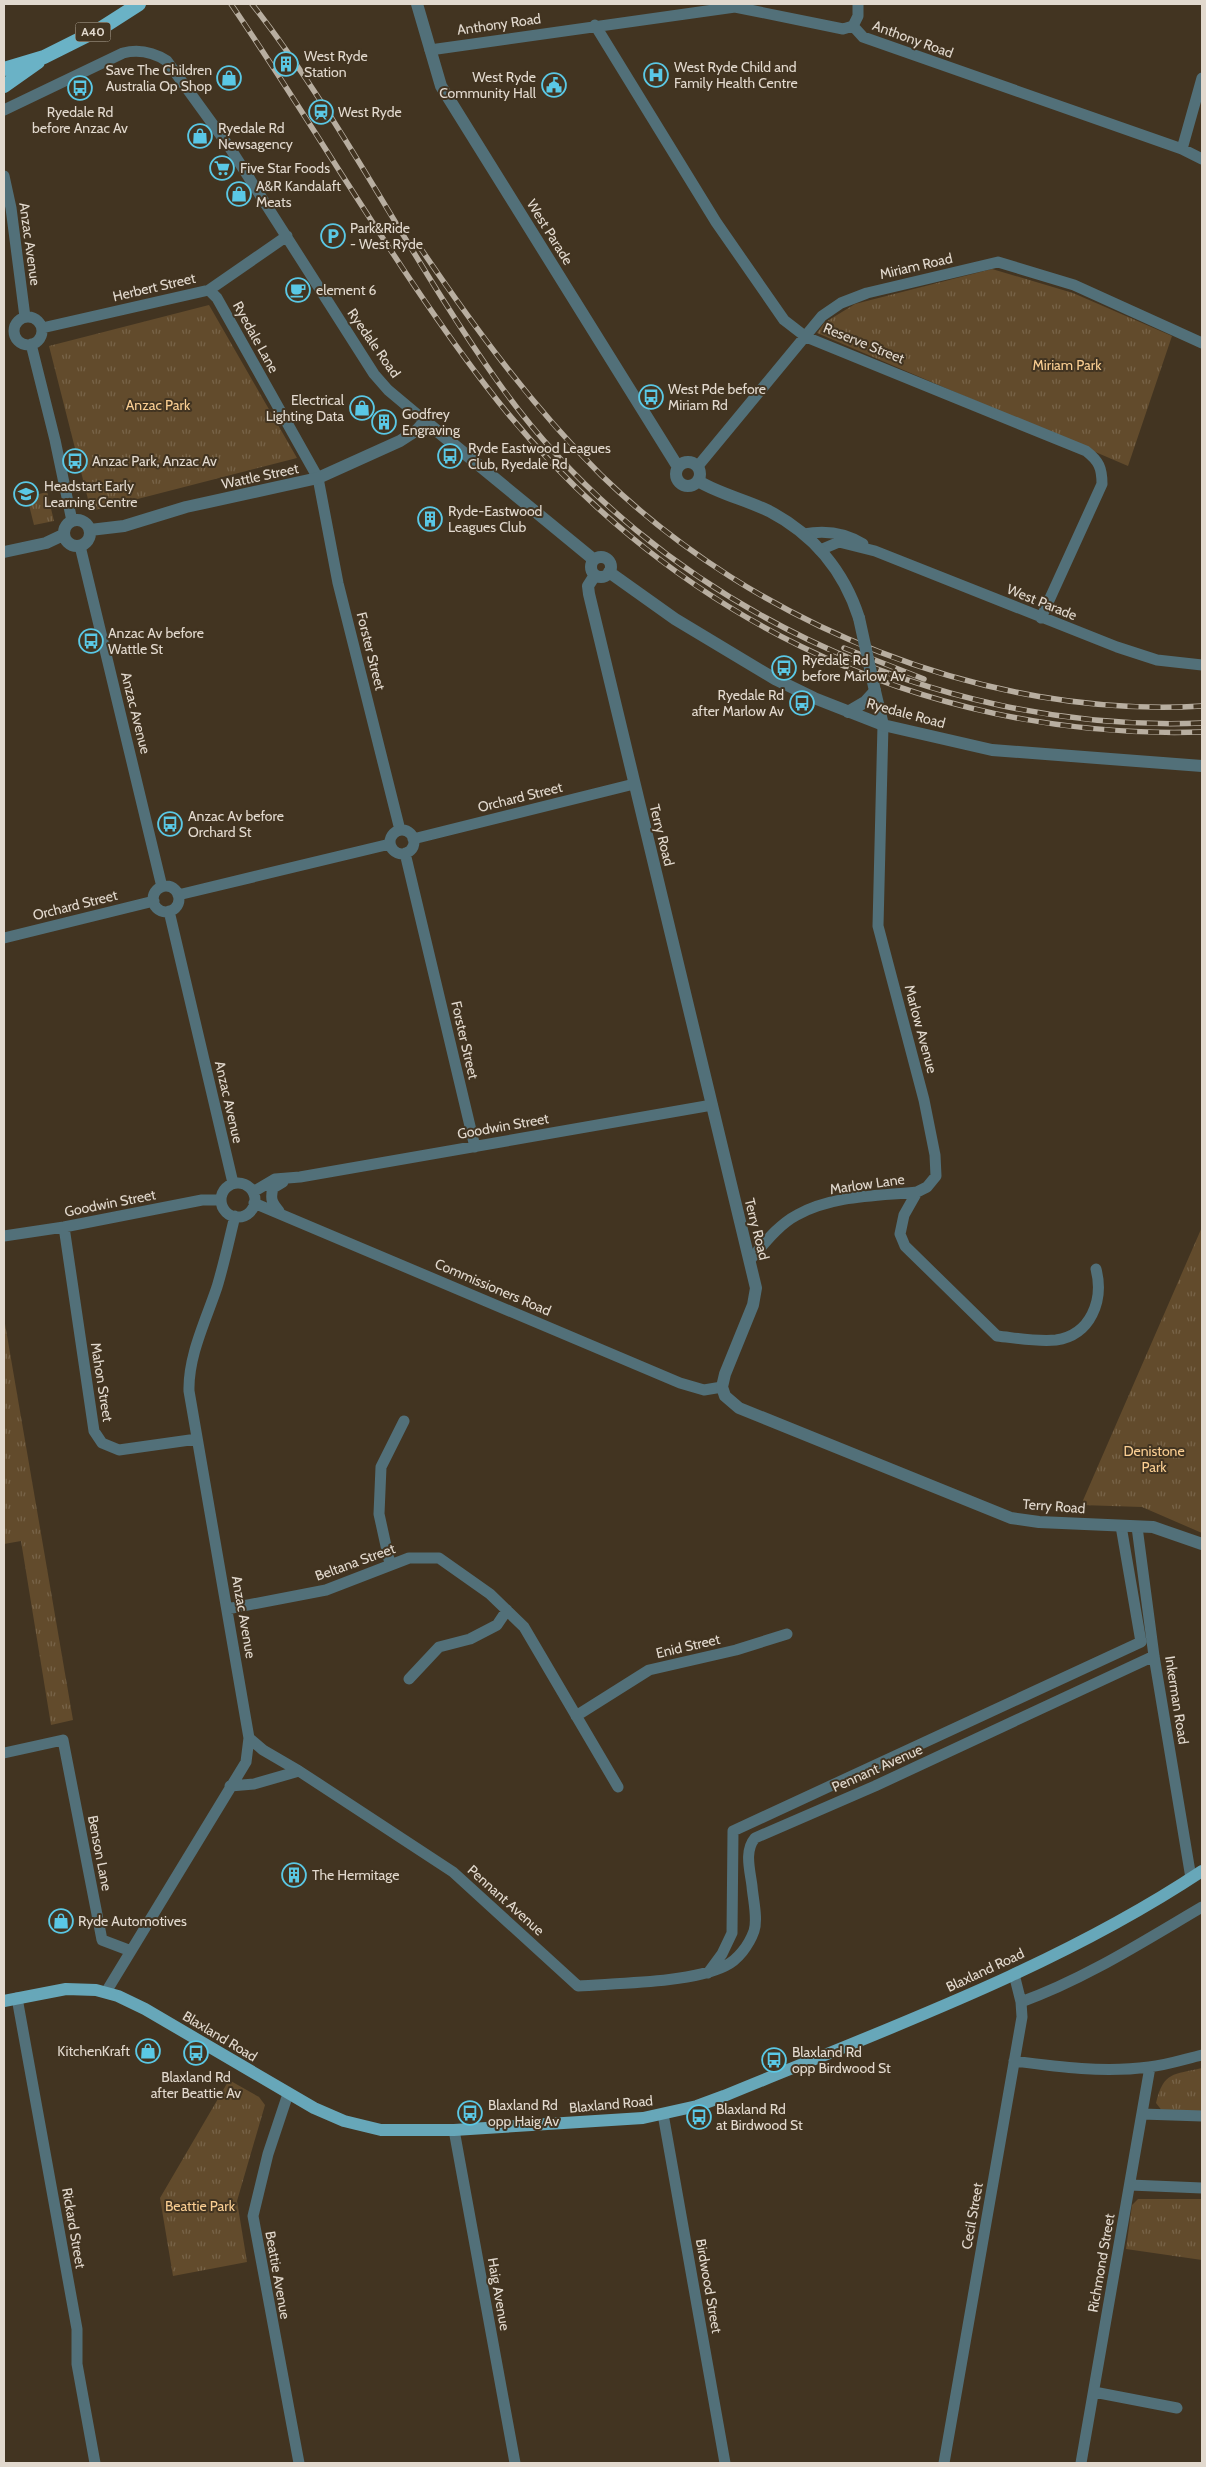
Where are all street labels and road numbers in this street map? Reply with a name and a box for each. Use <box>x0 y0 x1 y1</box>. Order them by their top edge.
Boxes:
street label: Anthony Road <box>456 9 542 39</box>
street label: Anthony Road <box>870 16 956 62</box>
road number: A40 <box>76 22 110 42</box>
street label: West Parade <box>523 196 577 268</box>
street label: Anzac Avenue <box>15 201 45 287</box>
street label: Miriam Road <box>878 249 954 283</box>
street label: Herbert Street <box>111 269 197 305</box>
street label: Ryedale Lane <box>229 298 283 376</box>
street label: Ryedale Road <box>343 305 405 381</box>
street label: Reserve Street <box>821 319 907 368</box>
street label: Wattle Street <box>220 459 300 493</box>
street label: West Parade <box>1004 580 1080 624</box>
street label: Forster Street <box>353 610 389 692</box>
street label: Anzac Avenue <box>117 670 155 756</box>
street label: Ryedale Road <box>865 694 947 732</box>
street label: Orchard Street <box>476 778 565 816</box>
street label: Terry Road <box>646 802 678 868</box>
street label: Orchard Street <box>31 886 120 924</box>
street label: Marlow Avenue <box>901 983 941 1075</box>
street label: Forster Street <box>447 999 483 1081</box>
street label: Anzac Avenue <box>211 1059 247 1145</box>
street label: Goodwin Street <box>456 1109 550 1143</box>
street label: Marlow Lane <box>828 1170 906 1198</box>
street label: Goodwin Street <box>63 1185 157 1221</box>
street label: Terry Road <box>741 1196 773 1262</box>
street label: Commissioners Road <box>432 1254 554 1320</box>
street label: Mahon Street <box>87 1341 117 1423</box>
street label: Terry Road <box>1022 1495 1086 1517</box>
street label: Beltana Street <box>313 1539 398 1585</box>
street label: Anzac Avenue <box>228 1574 260 1660</box>
street label: Enid Street <box>654 1630 722 1662</box>
street label: Inkerman Road <box>1161 1655 1193 1745</box>
street label: Pennant Avenue <box>829 1740 925 1796</box>
street label: Benson Lane <box>84 1814 116 1892</box>
street label: Pennant Avenue <box>464 1861 548 1939</box>
street label: Blaxland Road <box>943 1944 1027 1996</box>
street label: Blaxland Road <box>179 2007 261 2065</box>
street label: Blaxland Road <box>568 2091 654 2117</box>
street label: Cecil Street <box>957 2181 987 2251</box>
street label: Rickard Street <box>58 2186 90 2270</box>
street label: Richmond Street <box>1083 2212 1119 2314</box>
street label: Beattie Avenue <box>261 2229 295 2321</box>
street label: Birdwood Street <box>692 2237 726 2335</box>
street label: Haig Avenue <box>484 2256 514 2332</box>

